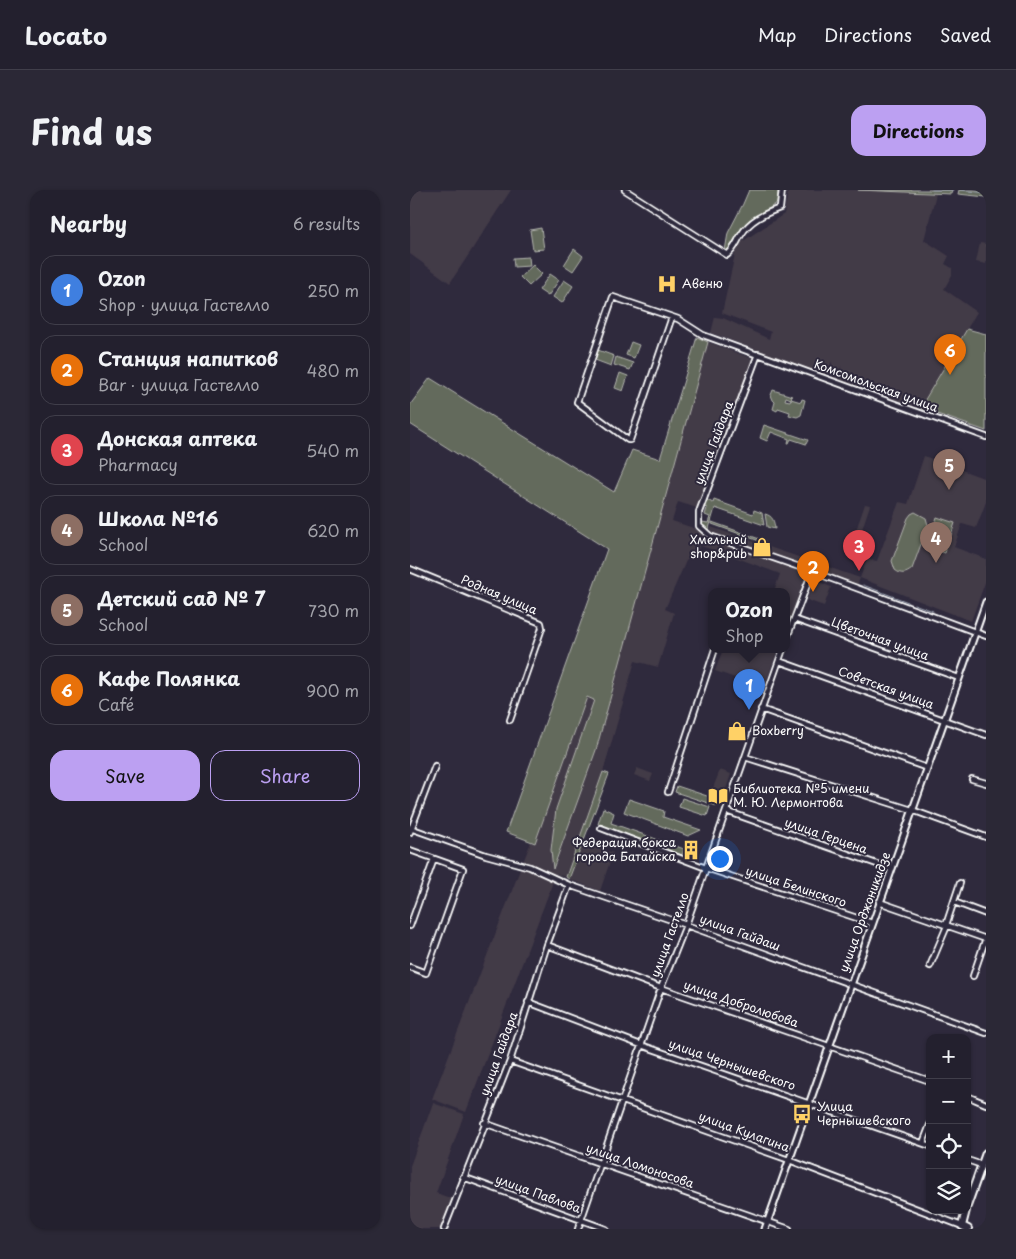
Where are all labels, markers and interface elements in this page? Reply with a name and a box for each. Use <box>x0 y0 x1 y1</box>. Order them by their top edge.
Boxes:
text: Locato <box>25 17 107 53</box>
text: Map <box>758 21 796 48</box>
text: Directions <box>824 21 912 48</box>
text: Saved <box>940 21 991 48</box>
text: Find us <box>30 104 152 157</box>
button: Directions <box>851 105 986 156</box>
text: Nearby <box>50 207 127 239</box>
text: 6 results <box>293 211 360 235</box>
text: Ozon <box>98 264 146 292</box>
hospital icon: Авеню <box>656 273 678 295</box>
place label: Авеню <box>682 274 723 292</box>
text: 1 <box>63 278 71 302</box>
text: 250 m <box>308 278 359 302</box>
text: Shop · улица Гастелло <box>98 292 270 316</box>
pin: 6 <box>934 334 966 375</box>
text: Станция напитков <box>98 344 278 372</box>
street label: Комсомольская улица <box>812 354 941 416</box>
text: 2 <box>61 358 73 382</box>
text: 480 m <box>307 358 359 382</box>
text: Bar · улица Гастелло <box>98 372 260 396</box>
street label: улица Гайдара <box>689 398 737 487</box>
text: Донская аптека <box>98 424 257 452</box>
text: 3 <box>62 438 72 462</box>
text: 540 m <box>306 438 359 462</box>
pin: 5 <box>933 449 965 490</box>
text: Pharmacy <box>98 452 178 476</box>
text: Школа №16 <box>98 504 218 532</box>
text: 4 <box>62 518 72 542</box>
text: 620 m <box>307 518 359 542</box>
pin: 4 <box>920 522 952 563</box>
place label: Хмельной shop&pub <box>690 530 747 562</box>
pin: 3 <box>843 530 875 571</box>
text: School <box>98 532 148 556</box>
shop icon: Хмельной shop&pub <box>751 536 773 558</box>
pin: 2 <box>797 551 829 592</box>
street label: Родная улица <box>458 570 541 618</box>
text: Детский сад № 7 <box>98 584 265 612</box>
popup <box>708 588 790 653</box>
text: Ozon <box>725 595 773 623</box>
text: 5 <box>62 598 72 622</box>
text: 730 m <box>308 598 359 622</box>
text: School <box>98 612 148 636</box>
street label: Цветочная улица <box>829 612 932 664</box>
text: Shop <box>725 623 763 647</box>
street label: Советская улица <box>836 661 937 713</box>
text: Кафе Полянка <box>98 664 240 692</box>
pin: 1 <box>733 669 765 710</box>
text: 6 <box>61 678 73 702</box>
text: 900 m <box>306 678 359 702</box>
text: Café <box>98 692 134 716</box>
shop icon: Boxberry <box>726 720 748 742</box>
place label: Boxberry <box>752 721 804 739</box>
button: Save <box>50 750 200 801</box>
button: Share <box>210 750 360 801</box>
place label: Библиотека №5 имени М. Ю. Лермонтова <box>733 779 869 811</box>
library icon: Библиотека №5 имени М. Ю. Лермонтова <box>707 785 729 807</box>
street label: улица Герцена <box>782 812 871 858</box>
place label: Федерация бокса города Батайска <box>572 833 677 865</box>
building icon: Федерация бокса города Батайска <box>680 839 702 861</box>
your location <box>707 846 733 872</box>
street label: улица Орджоникидзе <box>834 849 894 974</box>
street label: улица Белинского <box>744 861 849 911</box>
street label: улица Гастелло <box>645 889 693 980</box>
street label: улица Гайдаш <box>698 909 783 955</box>
street label: улица Добролюбова <box>682 975 802 1031</box>
street label: улица Гайдара <box>475 1009 522 1098</box>
street label: улица Чернышевского <box>666 1034 798 1094</box>
map controls <box>926 1034 971 1214</box>
button: + <box>926 1034 971 1079</box>
button: − <box>926 1079 971 1124</box>
place label: Улица Чернышевского <box>817 1097 911 1129</box>
bus stop icon: Улица Чернышевского <box>791 1103 813 1125</box>
street label: улица Кулагина <box>696 1106 793 1156</box>
button: locate <box>926 1124 971 1169</box>
street label: улица Ломоносова <box>584 1138 697 1192</box>
street label: улица Павлова <box>493 1169 584 1217</box>
button: layers <box>926 1169 971 1214</box>

